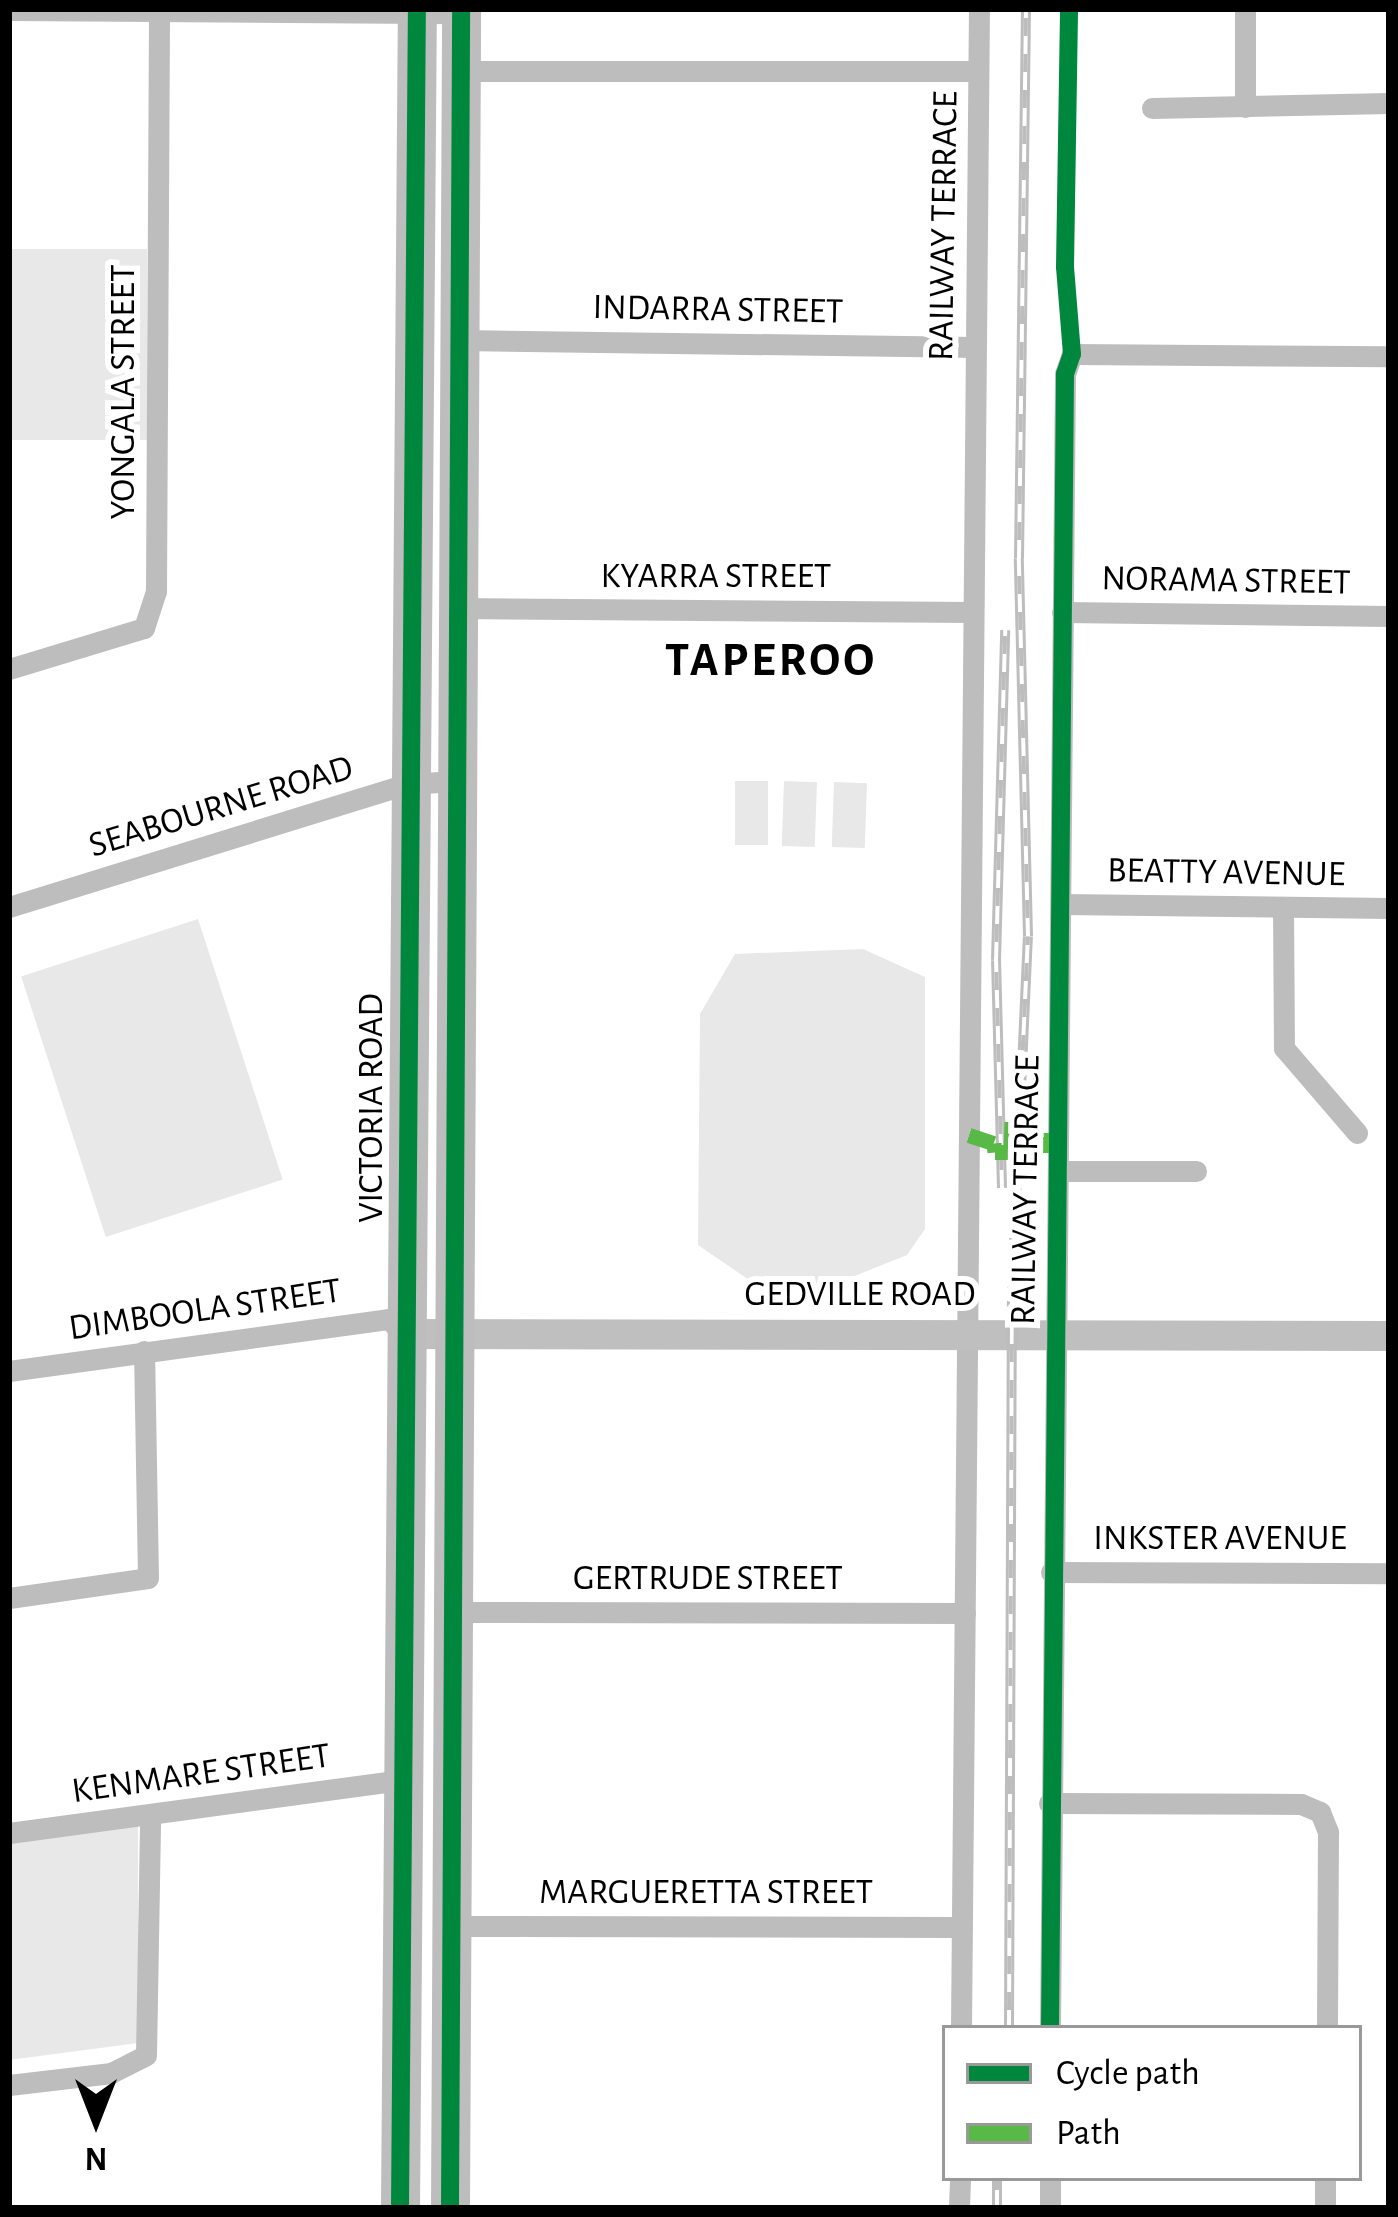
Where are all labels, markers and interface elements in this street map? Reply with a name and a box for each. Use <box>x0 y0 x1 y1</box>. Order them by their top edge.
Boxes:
street label: RAILWAY TERRACE <box>920 90 968 362</box>
street label: YONGALA STREET <box>102 264 146 520</box>
street label: INDARRA STREET <box>592 286 844 334</box>
street label: KYARRA STREET <box>601 555 831 599</box>
street label: NORAMA STREET <box>1101 557 1351 605</box>
district label: TAPEROO <box>665 633 877 691</box>
street label: SEABOURNE ROAD <box>84 746 358 868</box>
street label: BEATTY AVENUE <box>1107 849 1345 897</box>
street label: VICTORIA ROAD <box>350 993 394 1223</box>
street label: RAILWAY TERRACE <box>1002 1054 1050 1326</box>
street label: DIMBOOLA STREET <box>66 1270 344 1350</box>
street label: GEDVILLE ROAD <box>745 1273 975 1317</box>
street label: INKSTER AVENUE <box>1093 1517 1347 1561</box>
street label: GERTRUDE STREET <box>573 1557 843 1601</box>
street label: KENMARE STREET <box>69 1734 333 1814</box>
street label: MARGUERETTA STREET <box>539 1871 873 1915</box>
legend <box>942 2025 1362 2181</box>
text: Cycle path <box>1056 2055 1200 2091</box>
north arrow <box>36 2061 156 2181</box>
text: Path <box>1056 2115 1121 2151</box>
text: N <box>85 2141 107 2174</box>

